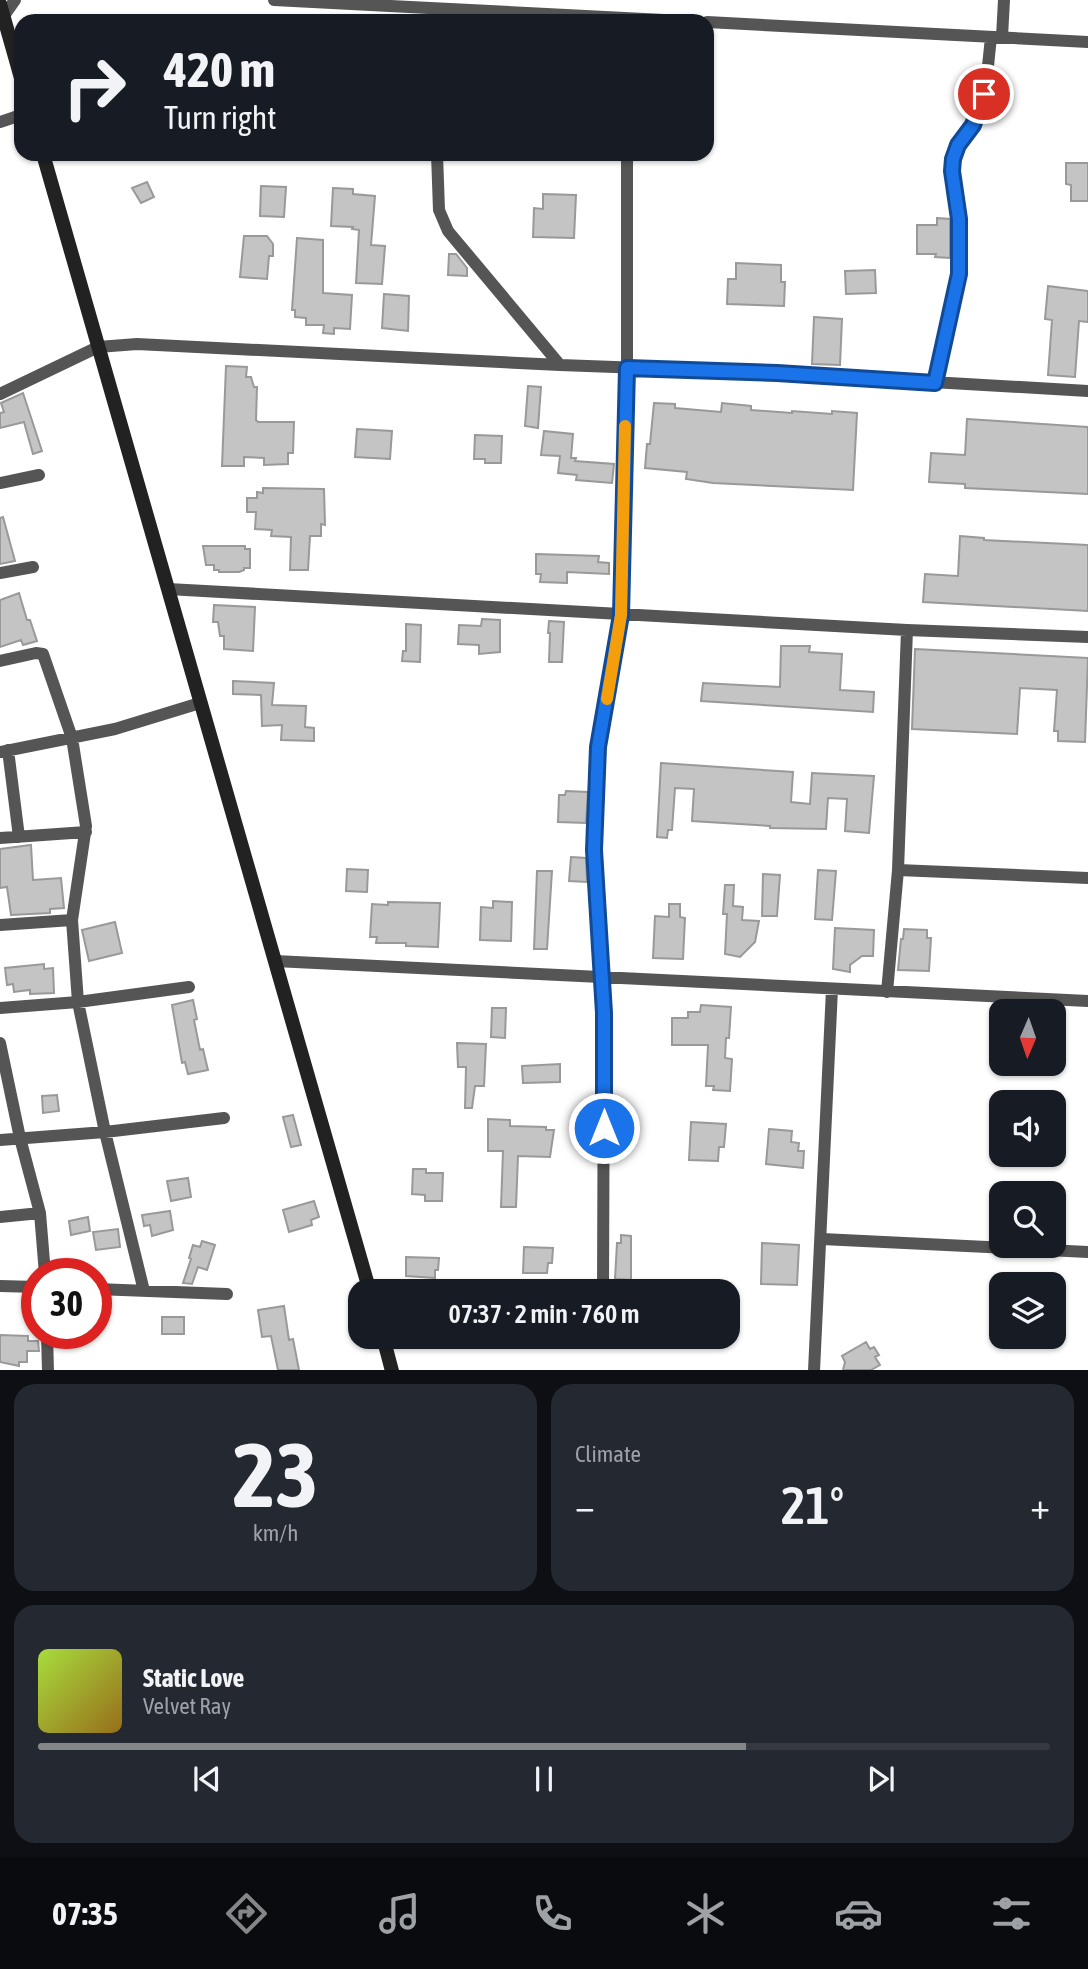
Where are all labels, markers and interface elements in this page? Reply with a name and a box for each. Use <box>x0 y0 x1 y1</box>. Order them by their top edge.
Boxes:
text: 420 m <box>164 41 275 97</box>
icon: right <box>49 42 140 133</box>
pin <box>954 64 1014 124</box>
icon: arrive <box>965 75 1003 113</box>
text: Turn right <box>164 99 277 136</box>
north arrow <box>989 999 1066 1076</box>
map controls <box>989 999 1066 1349</box>
button: sound <box>989 1090 1066 1167</box>
position arrow <box>567 1091 641 1165</box>
button: search <box>989 1181 1066 1258</box>
speed limit sign: 30 <box>21 1258 112 1349</box>
button: layers <box>989 1272 1066 1349</box>
text: 07:37 · 2 min · 760 m <box>449 1299 639 1329</box>
text: 23 <box>233 1422 318 1526</box>
text: Climate <box>575 1441 641 1467</box>
text: 21° <box>781 1475 844 1535</box>
text: − <box>575 1484 595 1527</box>
text: + <box>1030 1484 1050 1527</box>
text: km/h <box>253 1520 298 1546</box>
text: Static Love <box>143 1663 244 1693</box>
text: Velvet Ray <box>143 1693 231 1719</box>
icon: previous <box>188 1760 226 1798</box>
icon: pause <box>525 1760 563 1798</box>
icon: next <box>862 1760 900 1798</box>
icon: directions <box>222 1889 271 1938</box>
icon: music <box>375 1889 424 1938</box>
icon: phone <box>528 1889 577 1938</box>
icon: climate <box>681 1889 730 1938</box>
icon: car <box>834 1889 883 1938</box>
icon: filters <box>987 1889 1036 1938</box>
text: 07:35 <box>52 1895 118 1932</box>

